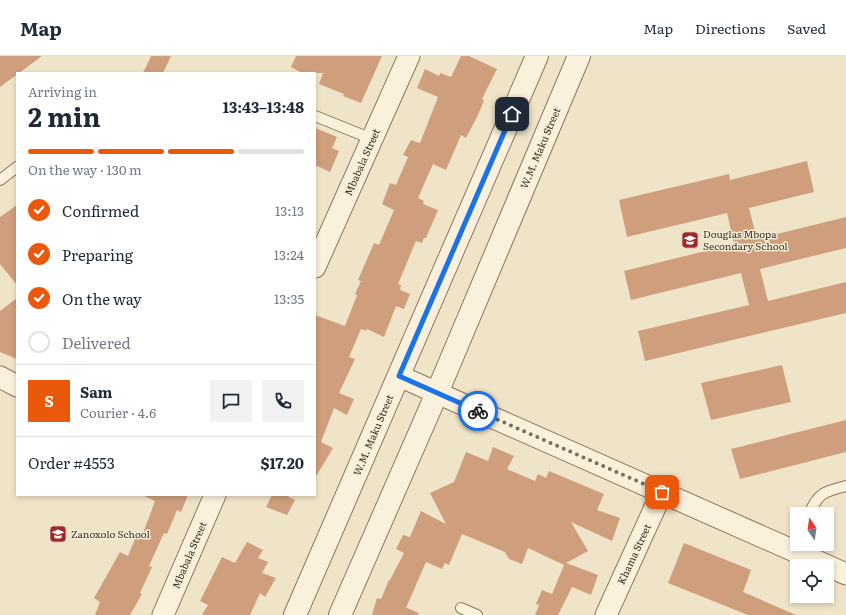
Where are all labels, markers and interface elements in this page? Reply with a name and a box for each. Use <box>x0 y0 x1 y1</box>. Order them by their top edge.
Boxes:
text: Map <box>20 14 62 42</box>
text: Map <box>643 18 673 38</box>
text: Directions <box>695 18 765 38</box>
text: Saved <box>787 18 826 38</box>
text: Arriving in <box>28 82 97 101</box>
text: 13:43–13:48 <box>223 95 304 118</box>
text: 2 min <box>28 96 101 135</box>
pin <box>495 97 529 131</box>
icon: home <box>501 103 523 125</box>
street label: W.M. Maku Street <box>516 105 563 191</box>
street label: Mbabala Street <box>340 126 383 198</box>
text: On the way · 130 m <box>28 160 142 179</box>
icon: check <box>28 199 50 221</box>
text: Confirmed <box>62 199 139 222</box>
text: 13:13 <box>275 201 304 220</box>
place label: Douglas Mbopa Secondary School <box>703 226 788 253</box>
school or university icon: Douglas Mbopa Secondary School <box>680 230 700 250</box>
icon: check <box>28 243 50 265</box>
text: Preparing <box>62 243 133 266</box>
text: 13:24 <box>274 245 304 264</box>
icon: check <box>28 287 50 309</box>
text: On the way <box>62 287 142 310</box>
text: 13:35 <box>274 289 304 308</box>
text: Delivered <box>62 331 131 354</box>
text: Sam <box>80 380 113 403</box>
button: chat <box>210 380 252 422</box>
button: phone <box>262 380 304 422</box>
text: S <box>44 389 54 412</box>
courier <box>458 391 498 431</box>
street label: W.M. Maku Street <box>349 392 396 478</box>
icon: bike <box>467 400 489 422</box>
text: Courier · 4.6 <box>80 403 156 422</box>
text: Order #4553 <box>28 451 115 474</box>
text: $17.20 <box>260 451 304 474</box>
pin <box>645 475 679 509</box>
icon: bag <box>651 481 673 503</box>
north arrow <box>790 507 834 551</box>
map controls <box>790 507 834 603</box>
street label: Mbabala Street <box>168 519 209 591</box>
street label: Khama Street <box>613 521 654 586</box>
school or university icon: Zanoxolo School <box>48 524 68 544</box>
place label: Zanoxolo School <box>71 526 150 541</box>
button: locate <box>790 559 834 603</box>

